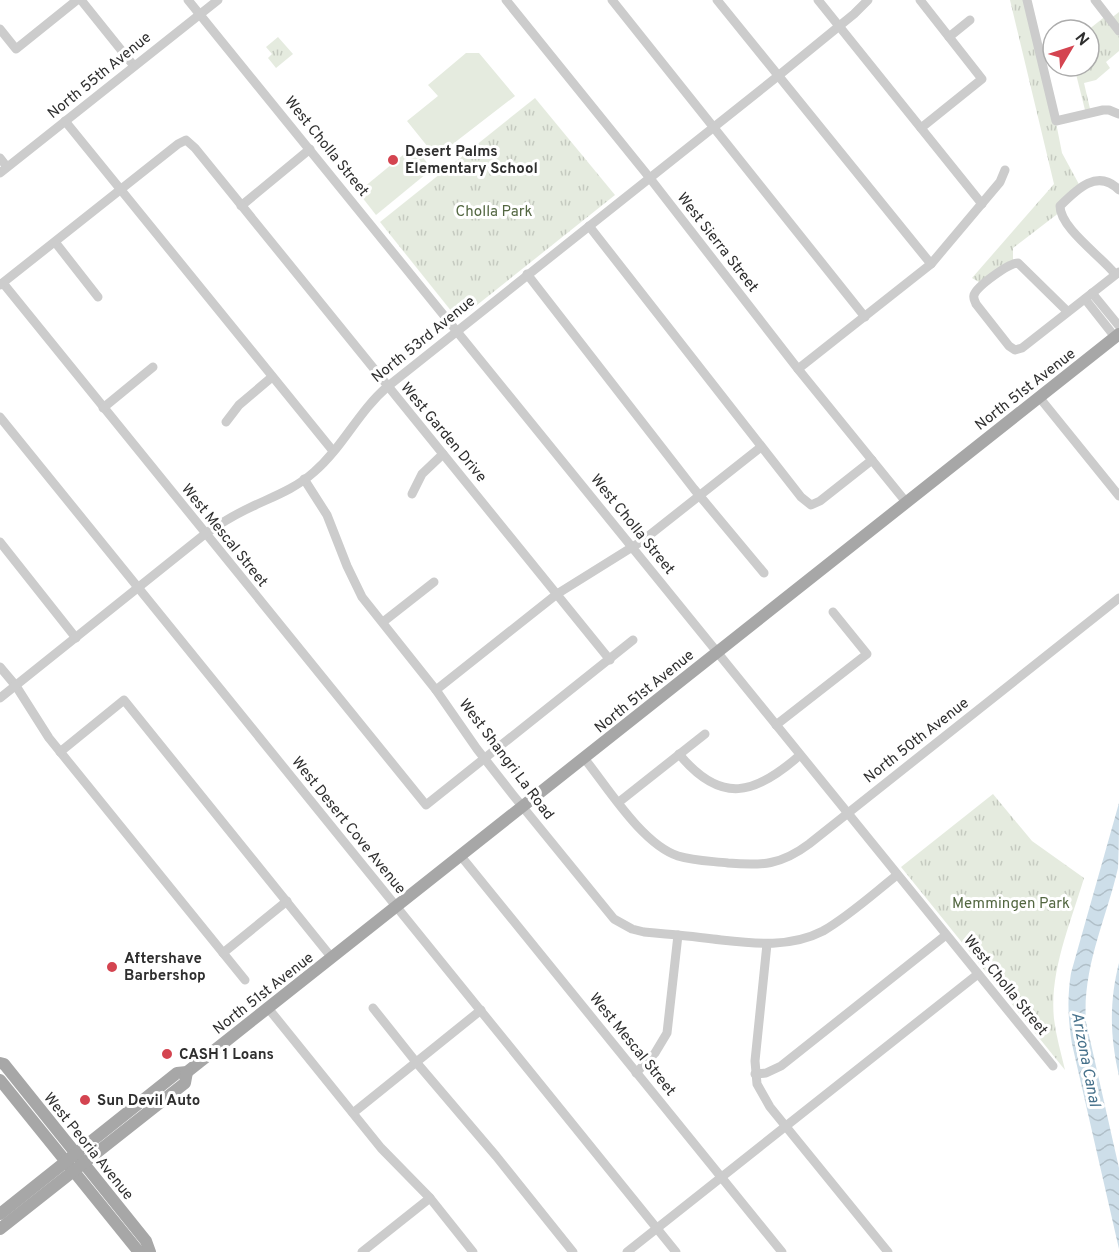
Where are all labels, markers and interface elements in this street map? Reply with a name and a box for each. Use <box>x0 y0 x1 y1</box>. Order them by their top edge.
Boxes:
north arrow <box>1041 18 1101 78</box>
street label: North 55th Avenue <box>44 29 156 124</box>
text: N <box>1070 29 1092 51</box>
street label: West Cholla Street <box>280 93 372 201</box>
place label: Desert Palms Elementary School <box>405 143 538 179</box>
marker: Desert Palms Elementary School <box>386 153 400 167</box>
street label: West Sierra Street <box>672 189 762 297</box>
park label: Cholla Park <box>456 203 533 222</box>
street label: North 53rd Avenue <box>368 293 480 388</box>
street label: North 51st Avenue <box>972 345 1080 435</box>
street label: West Garden Drive <box>396 379 490 487</box>
street label: West Cholla Street <box>586 471 678 579</box>
street label: West Mescal Street <box>176 481 271 591</box>
street label: North 51st Avenue <box>591 646 699 738</box>
street label: North 50th Avenue <box>861 694 973 788</box>
street label: West Shangri La Road <box>454 696 558 824</box>
street label: West Desert Cove Avenue <box>286 753 409 899</box>
park label: Memmingen Park <box>952 895 1070 914</box>
street label: West Cholla Street <box>959 932 1051 1040</box>
street label: North 51st Avenue <box>210 949 318 1039</box>
place label: Aftershave Barbershop <box>124 950 206 986</box>
marker: Aftershave Barbershop <box>105 960 119 974</box>
street label: West Mescal Street <box>584 990 679 1100</box>
water label: Arizona Canal <box>1066 1010 1104 1109</box>
place label: CASH 1 Loans <box>179 1046 274 1065</box>
marker: CASH 1 Loans <box>160 1047 174 1061</box>
street label: West Peoria Avenue <box>39 1089 137 1205</box>
place label: Sun Devil Auto <box>97 1092 200 1111</box>
marker: Sun Devil Auto <box>78 1093 92 1107</box>

